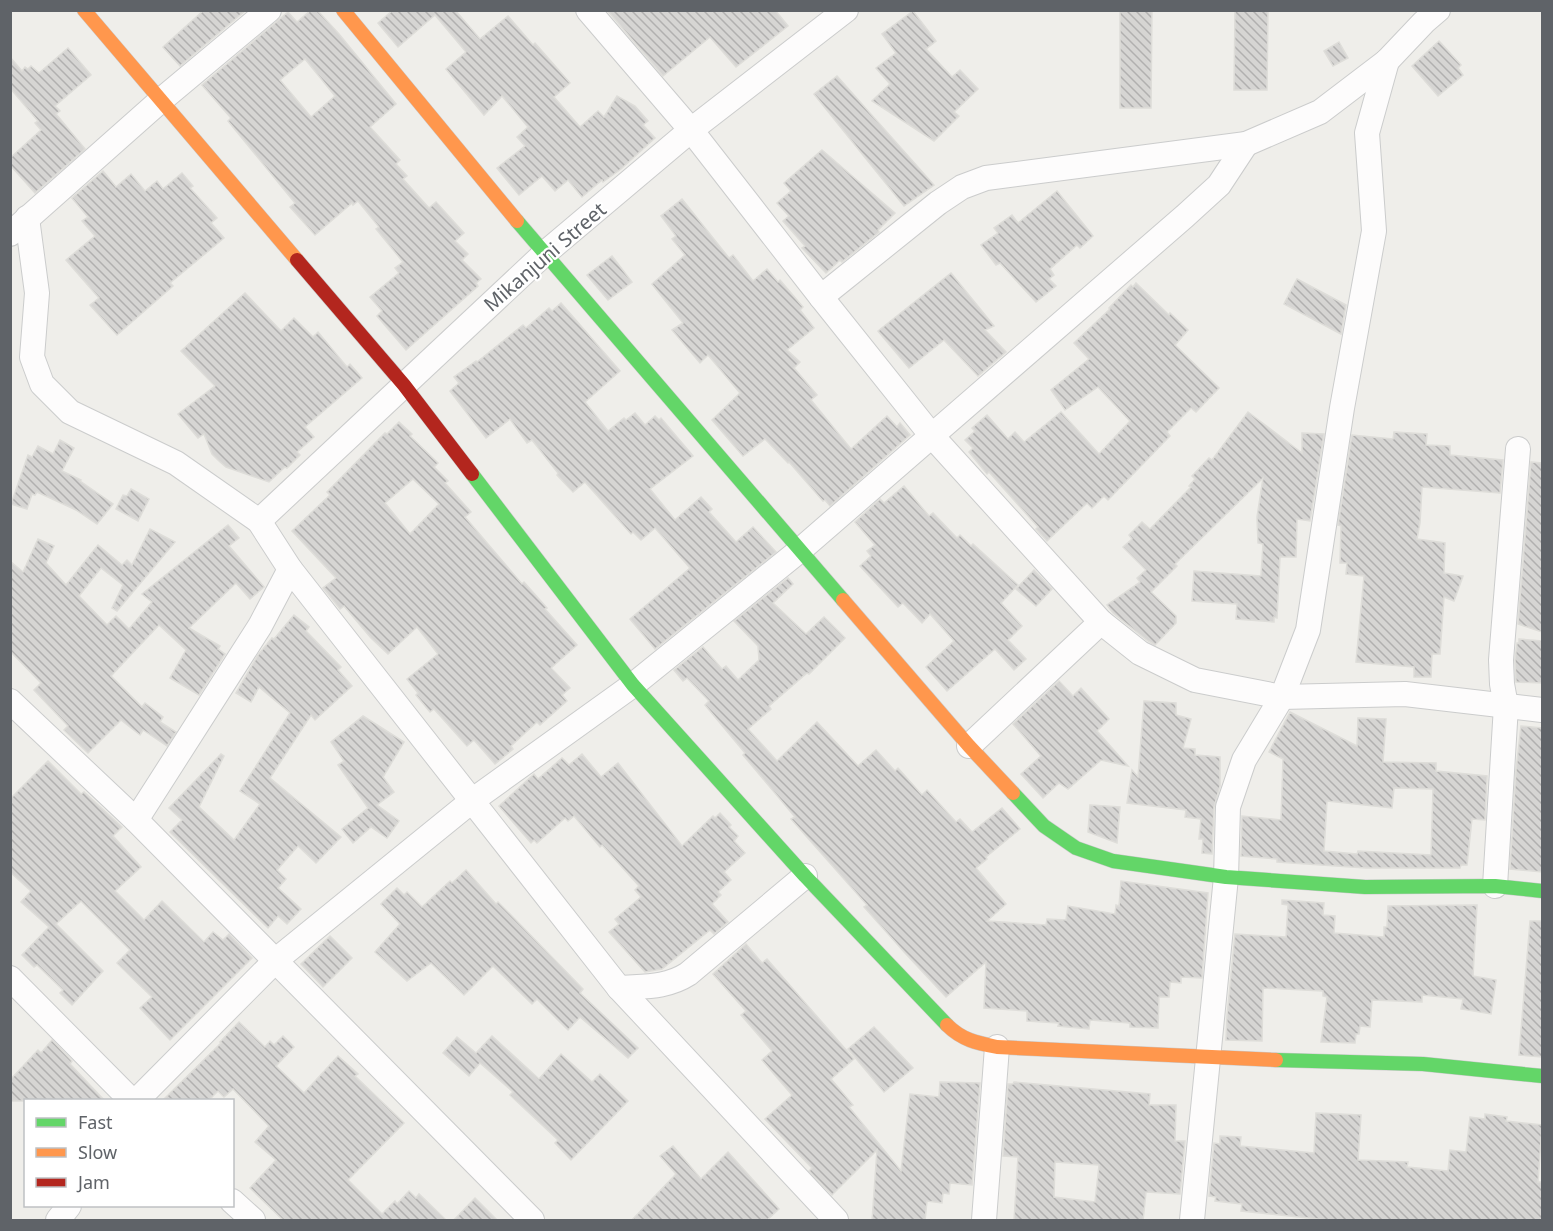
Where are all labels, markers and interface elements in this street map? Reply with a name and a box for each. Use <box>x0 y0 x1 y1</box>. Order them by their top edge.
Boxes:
street label: Mikanjuni Street <box>478 196 612 317</box>
legend <box>24 1099 234 1207</box>
text: Fast <box>78 1110 113 1134</box>
text: Slow <box>78 1140 117 1164</box>
text: Jam <box>76 1170 110 1194</box>

